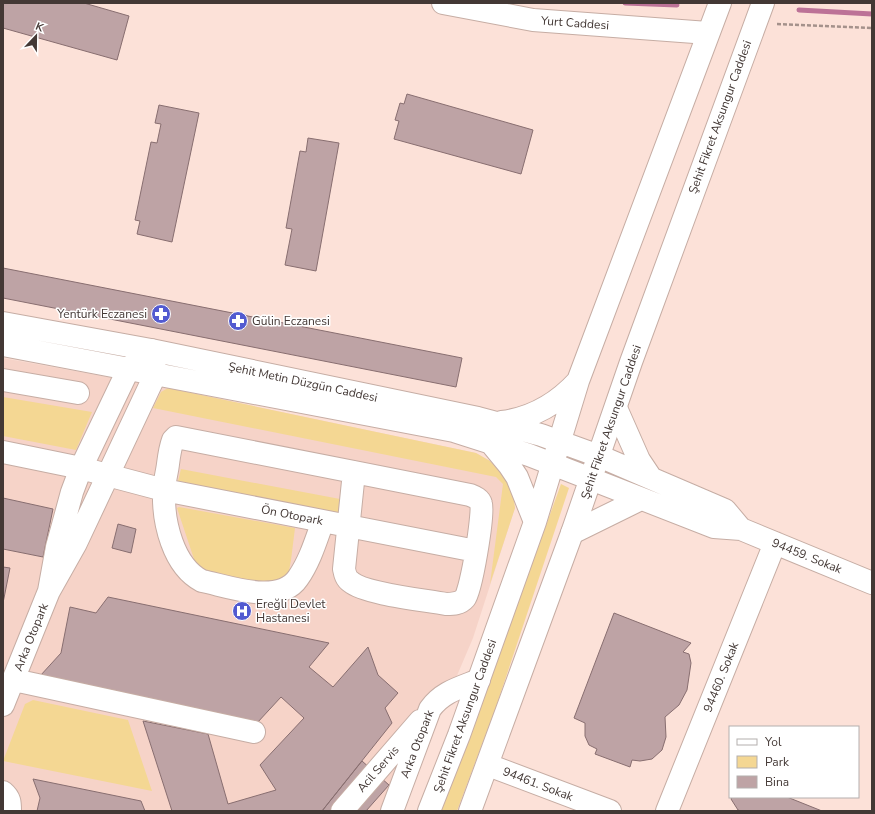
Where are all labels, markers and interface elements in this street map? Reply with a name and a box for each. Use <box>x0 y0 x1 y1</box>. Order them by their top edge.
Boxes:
street label: Yurt Caddesi <box>539 13 610 33</box>
north arrow <box>16 16 56 56</box>
text: K <box>33 19 46 36</box>
street label: Şehit Fikret Aksungur Caddesi <box>685 38 755 196</box>
pharmacy icon: Yentürk Eczanesi <box>150 303 172 325</box>
place label: Yentürk Eczanesi <box>56 306 147 322</box>
pharmacy icon: Gülin Eczanesi <box>227 310 249 332</box>
place label: Gülin Eczanesi <box>252 313 330 329</box>
street label: Şehit Fikret Aksungur Caddesi <box>577 343 645 501</box>
street label: Şehit Metin Düzgün Caddesi <box>227 358 379 406</box>
street label: Ön Otopark <box>260 501 325 529</box>
street label: 94459. Sokak <box>770 535 845 578</box>
place label: Ereğli Devlet Hastanesi <box>256 596 326 626</box>
street label: Arka Otopark <box>10 600 52 673</box>
hospital icon: Ereğli Devlet Hastanesi <box>231 600 253 622</box>
street label: Şehit Fikret Aksungur Caddesi <box>430 637 500 795</box>
street label: 94460. Sokak <box>700 639 743 714</box>
street label: Arka Otopark <box>397 707 438 781</box>
legend <box>729 726 859 798</box>
text: Yol <box>764 734 782 750</box>
street label: Acil Servis <box>353 742 403 796</box>
text: Park <box>765 754 790 770</box>
street label: 94461. Sokak <box>501 763 576 805</box>
text: Bina <box>765 774 789 790</box>

